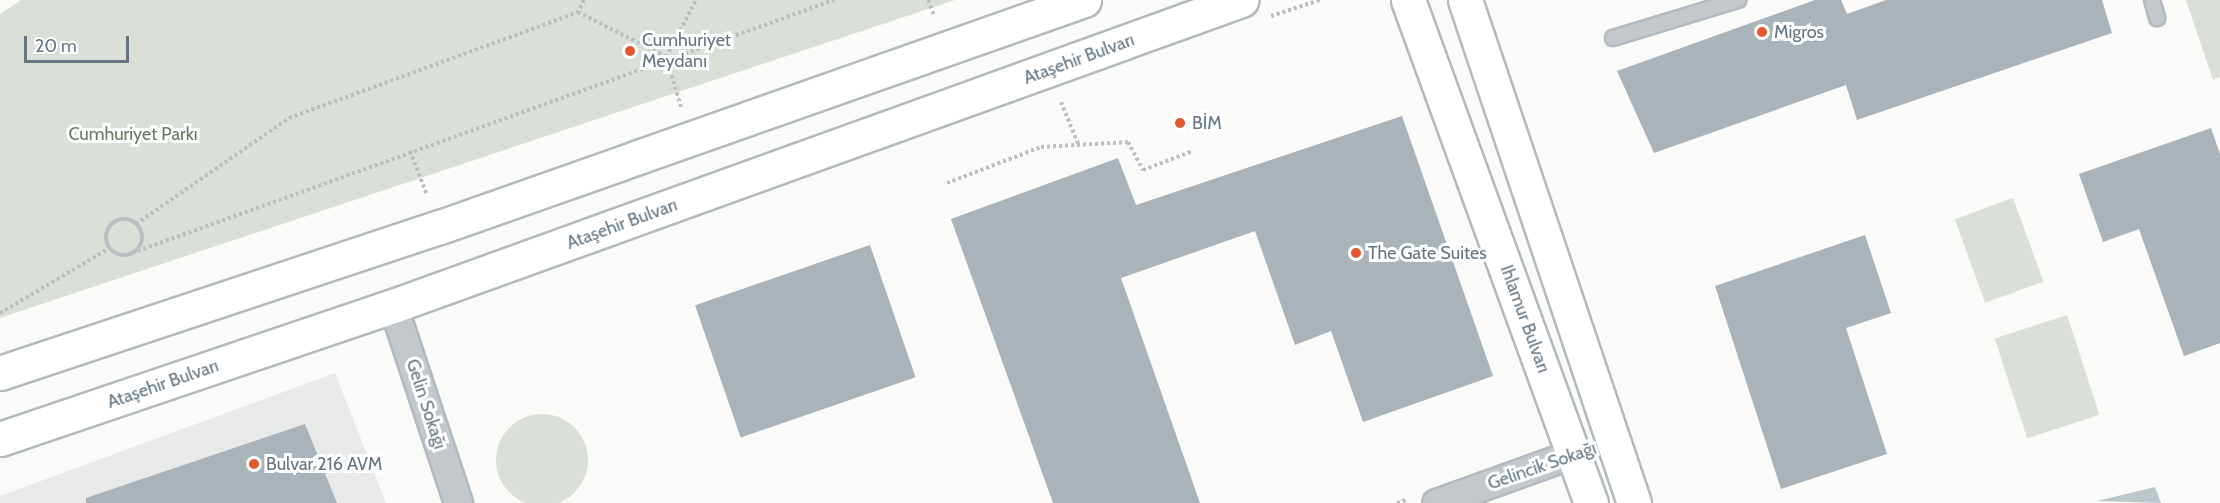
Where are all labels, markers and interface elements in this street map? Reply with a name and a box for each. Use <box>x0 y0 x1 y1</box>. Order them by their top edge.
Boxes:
place label: Migros <box>1774 21 1824 43</box>
scale bar <box>27 24 132 62</box>
marker: Migros <box>1755 25 1769 39</box>
street label: Ataşehir Bulvarı <box>1021 29 1137 89</box>
place label: Cumhuriyet Meydanı <box>642 30 731 72</box>
text: 20 m <box>35 35 77 57</box>
marker: Cumhuriyet Meydanı <box>623 44 637 58</box>
place label: BİM <box>1192 112 1222 134</box>
marker: BİM <box>1173 116 1187 130</box>
park label: Cumhuriyet Parkı <box>68 123 198 145</box>
street label: Ataşehir Bulvarı <box>564 194 680 254</box>
place label: The Gate Suites <box>1368 242 1487 264</box>
marker: The Gate Suites <box>1349 246 1363 260</box>
street label: Ihlamur Bulvarı <box>1496 262 1554 376</box>
street label: Ataşehir Bulvarı <box>104 355 222 413</box>
street label: Gelin Sokağı <box>401 356 451 452</box>
street label: Gelincik Sokağı <box>1485 437 1599 495</box>
place label: Bulvar 216 AVM <box>266 453 382 475</box>
marker: Bulvar 216 AVM <box>247 457 261 471</box>

